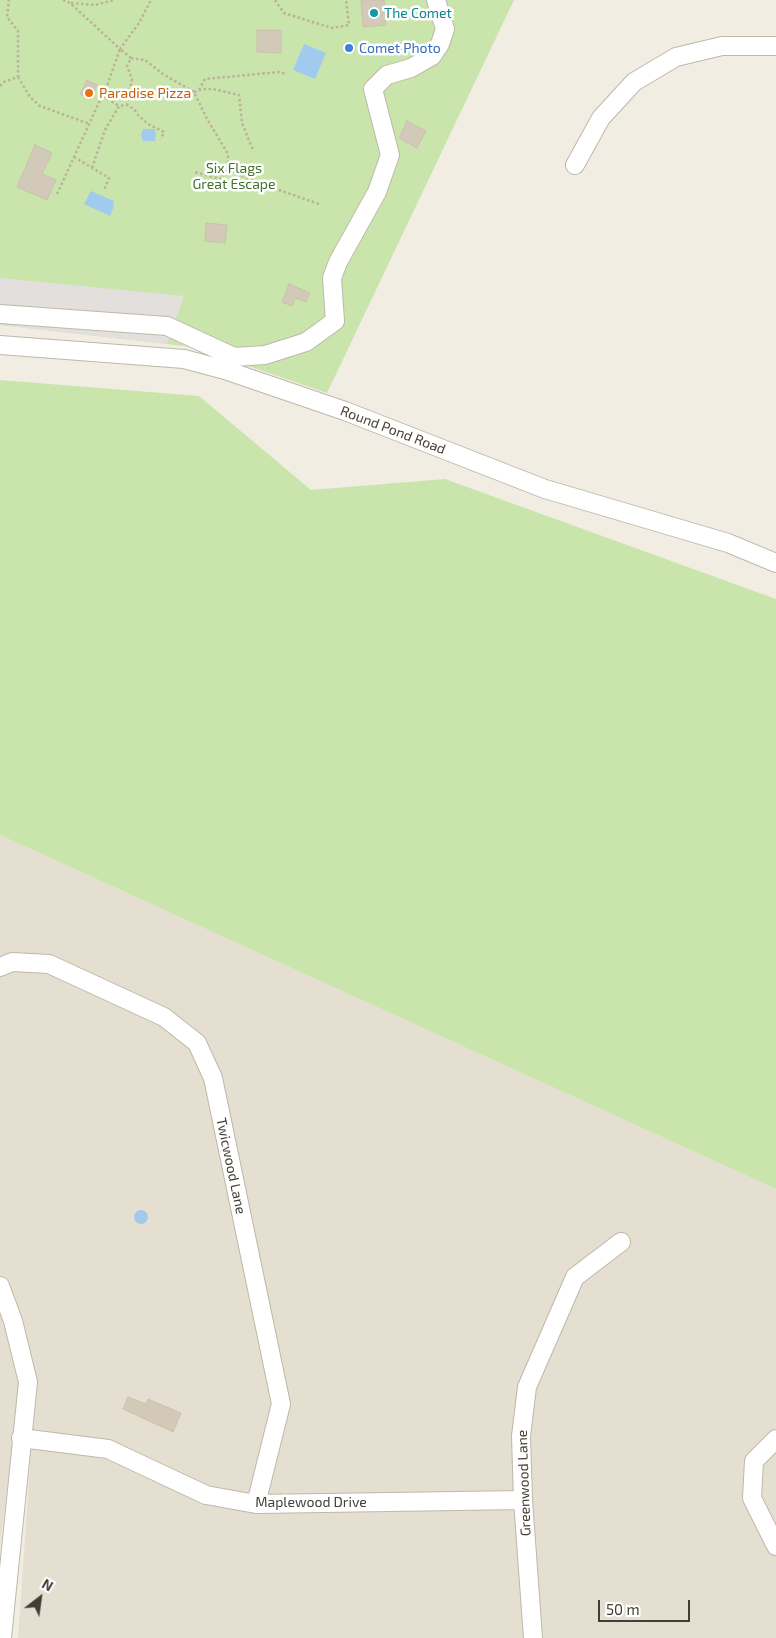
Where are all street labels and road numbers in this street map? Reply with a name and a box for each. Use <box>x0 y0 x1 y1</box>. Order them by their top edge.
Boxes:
street label: Round Pond Road <box>338 402 448 458</box>
street label: Twicwood Lane <box>213 1116 249 1216</box>
street label: Greenwood Lane <box>514 1430 534 1536</box>
street label: Maplewood Drive <box>255 1494 367 1510</box>

